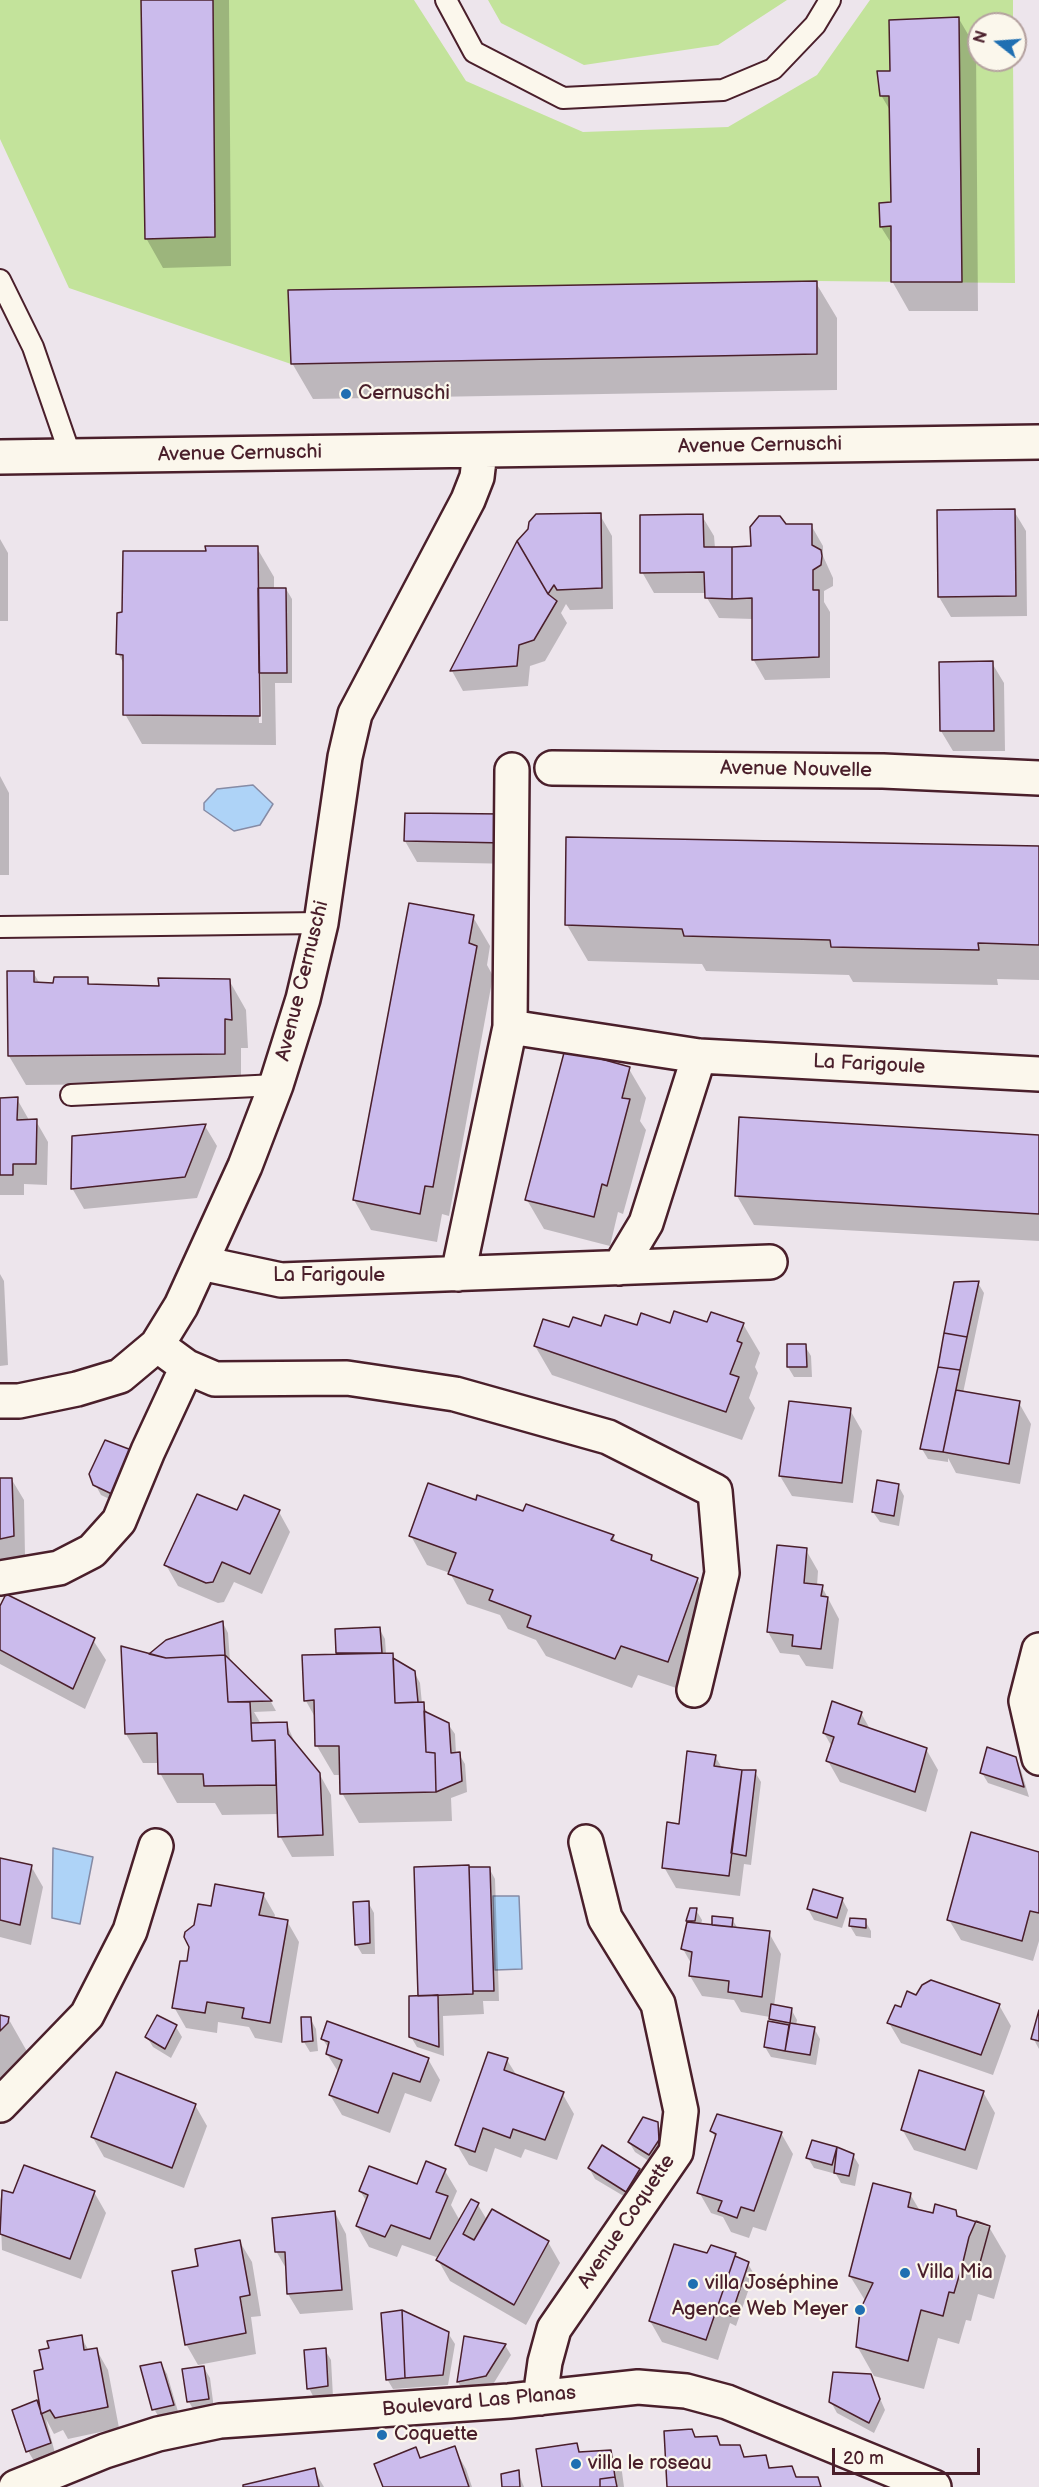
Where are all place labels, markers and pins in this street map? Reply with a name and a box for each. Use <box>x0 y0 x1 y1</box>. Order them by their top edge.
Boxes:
place label: Cernuschi <box>358 382 450 406</box>
marker: Cernuschi <box>339 387 353 401</box>
place label: Villa Mia <box>917 2261 993 2285</box>
marker: Villa Mia <box>898 2266 912 2280</box>
place label: villa Joséphine <box>705 2272 839 2296</box>
marker: villa Joséphine <box>686 2277 700 2291</box>
place label: Agence Web Meyer <box>672 2298 848 2322</box>
marker: Agence Web Meyer <box>853 2303 867 2317</box>
place label: Coquette <box>394 2423 478 2447</box>
marker: Coquette <box>375 2428 389 2442</box>
place label: villa le roseau <box>588 2452 712 2476</box>
marker: villa le roseau <box>569 2457 583 2471</box>

